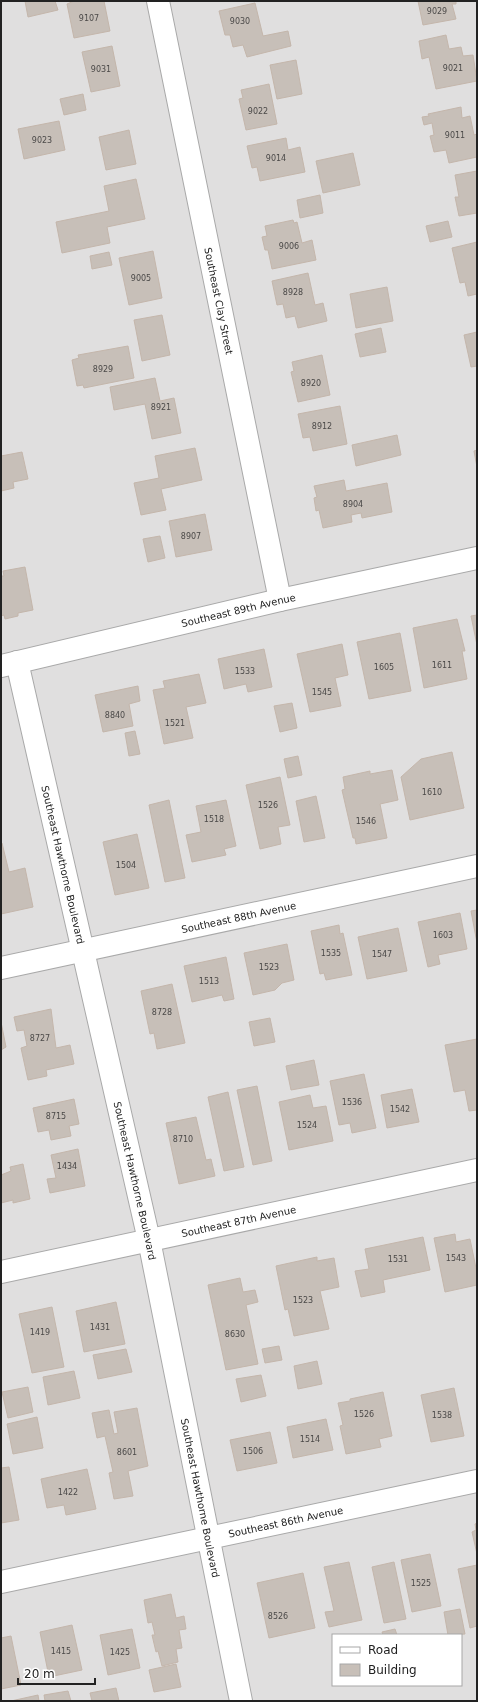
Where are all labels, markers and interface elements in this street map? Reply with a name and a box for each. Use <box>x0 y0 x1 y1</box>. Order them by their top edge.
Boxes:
house number: 9029 <box>427 7 447 16</box>
house number: 9107 <box>79 14 99 23</box>
house number: 9030 <box>230 17 250 26</box>
house number: 9021 <box>443 64 463 73</box>
house number: 9031 <box>91 65 111 74</box>
house number: 9022 <box>248 107 268 116</box>
house number: 9011 <box>445 131 465 140</box>
house number: 9023 <box>32 136 52 145</box>
house number: 9014 <box>266 154 286 163</box>
house number: 9006 <box>279 242 299 251</box>
street label: Southeast Clay Street <box>202 246 235 356</box>
house number: 9005 <box>131 274 151 283</box>
house number: 8928 <box>283 288 303 297</box>
house number: 8929 <box>93 365 113 374</box>
house number: 8920 <box>301 379 321 388</box>
house number: 8921 <box>151 403 171 412</box>
house number: 8912 <box>312 422 332 431</box>
house number: 8904 <box>343 500 363 509</box>
house number: 8907 <box>181 532 201 541</box>
street label: Southeast 89th Avenue <box>180 592 297 629</box>
house number: 1611 <box>432 661 452 670</box>
house number: 1605 <box>374 663 394 672</box>
house number: 1533 <box>235 667 255 676</box>
house number: 1545 <box>312 688 332 697</box>
house number: 8840 <box>105 711 125 720</box>
house number: 1521 <box>165 719 185 728</box>
street label: Southeast Hawthorne Boulevard <box>39 785 86 945</box>
house number: 1610 <box>422 788 442 797</box>
house number: 1526 <box>258 801 278 810</box>
house number: 1518 <box>204 815 224 824</box>
house number: 1546 <box>356 817 376 826</box>
house number: 1504 <box>116 861 136 870</box>
street label: Southeast 88th Avenue <box>180 900 297 935</box>
house number: 1603 <box>433 931 453 940</box>
house number: 1535 <box>321 949 341 958</box>
house number: 1547 <box>372 950 392 959</box>
house number: 1523 <box>259 963 279 972</box>
house number: 1513 <box>199 977 219 986</box>
house number: 8728 <box>152 1008 172 1017</box>
house number: 8727 <box>30 1034 50 1043</box>
house number: 1536 <box>342 1098 362 1107</box>
street label: Southeast Hawthorne Boulevard <box>112 1100 158 1261</box>
house number: 1542 <box>390 1105 410 1114</box>
house number: 8715 <box>46 1112 66 1121</box>
house number: 1524 <box>297 1121 317 1130</box>
house number: 8710 <box>173 1135 193 1144</box>
house number: 1434 <box>57 1162 77 1171</box>
street label: Southeast 87th Avenue <box>180 1204 297 1239</box>
house number: 1543 <box>446 1254 466 1263</box>
house number: 1531 <box>388 1255 408 1264</box>
house number: 1523 <box>293 1296 313 1305</box>
house number: 1431 <box>90 1323 110 1332</box>
house number: 1419 <box>30 1328 50 1337</box>
house number: 8630 <box>225 1330 245 1339</box>
house number: 1526 <box>354 1410 374 1419</box>
house number: 1538 <box>432 1411 452 1420</box>
street label: Southeast Hawthorne Boulevard <box>179 1418 221 1579</box>
house number: 1514 <box>300 1435 320 1444</box>
house number: 1506 <box>243 1447 263 1456</box>
house number: 8601 <box>117 1448 137 1457</box>
house number: 1422 <box>58 1488 78 1497</box>
street label: Southeast 86th Avenue <box>227 1505 344 1540</box>
house number: 1525 <box>411 1579 431 1588</box>
house number: 8526 <box>268 1612 288 1621</box>
legend <box>332 1634 462 1686</box>
text: Road <box>368 1643 398 1657</box>
house number: 1415 <box>51 1647 71 1656</box>
house number: 1425 <box>110 1648 130 1657</box>
scale bar <box>18 1660 95 1686</box>
text: Building <box>368 1663 417 1677</box>
text: 20 m <box>24 1667 55 1681</box>

